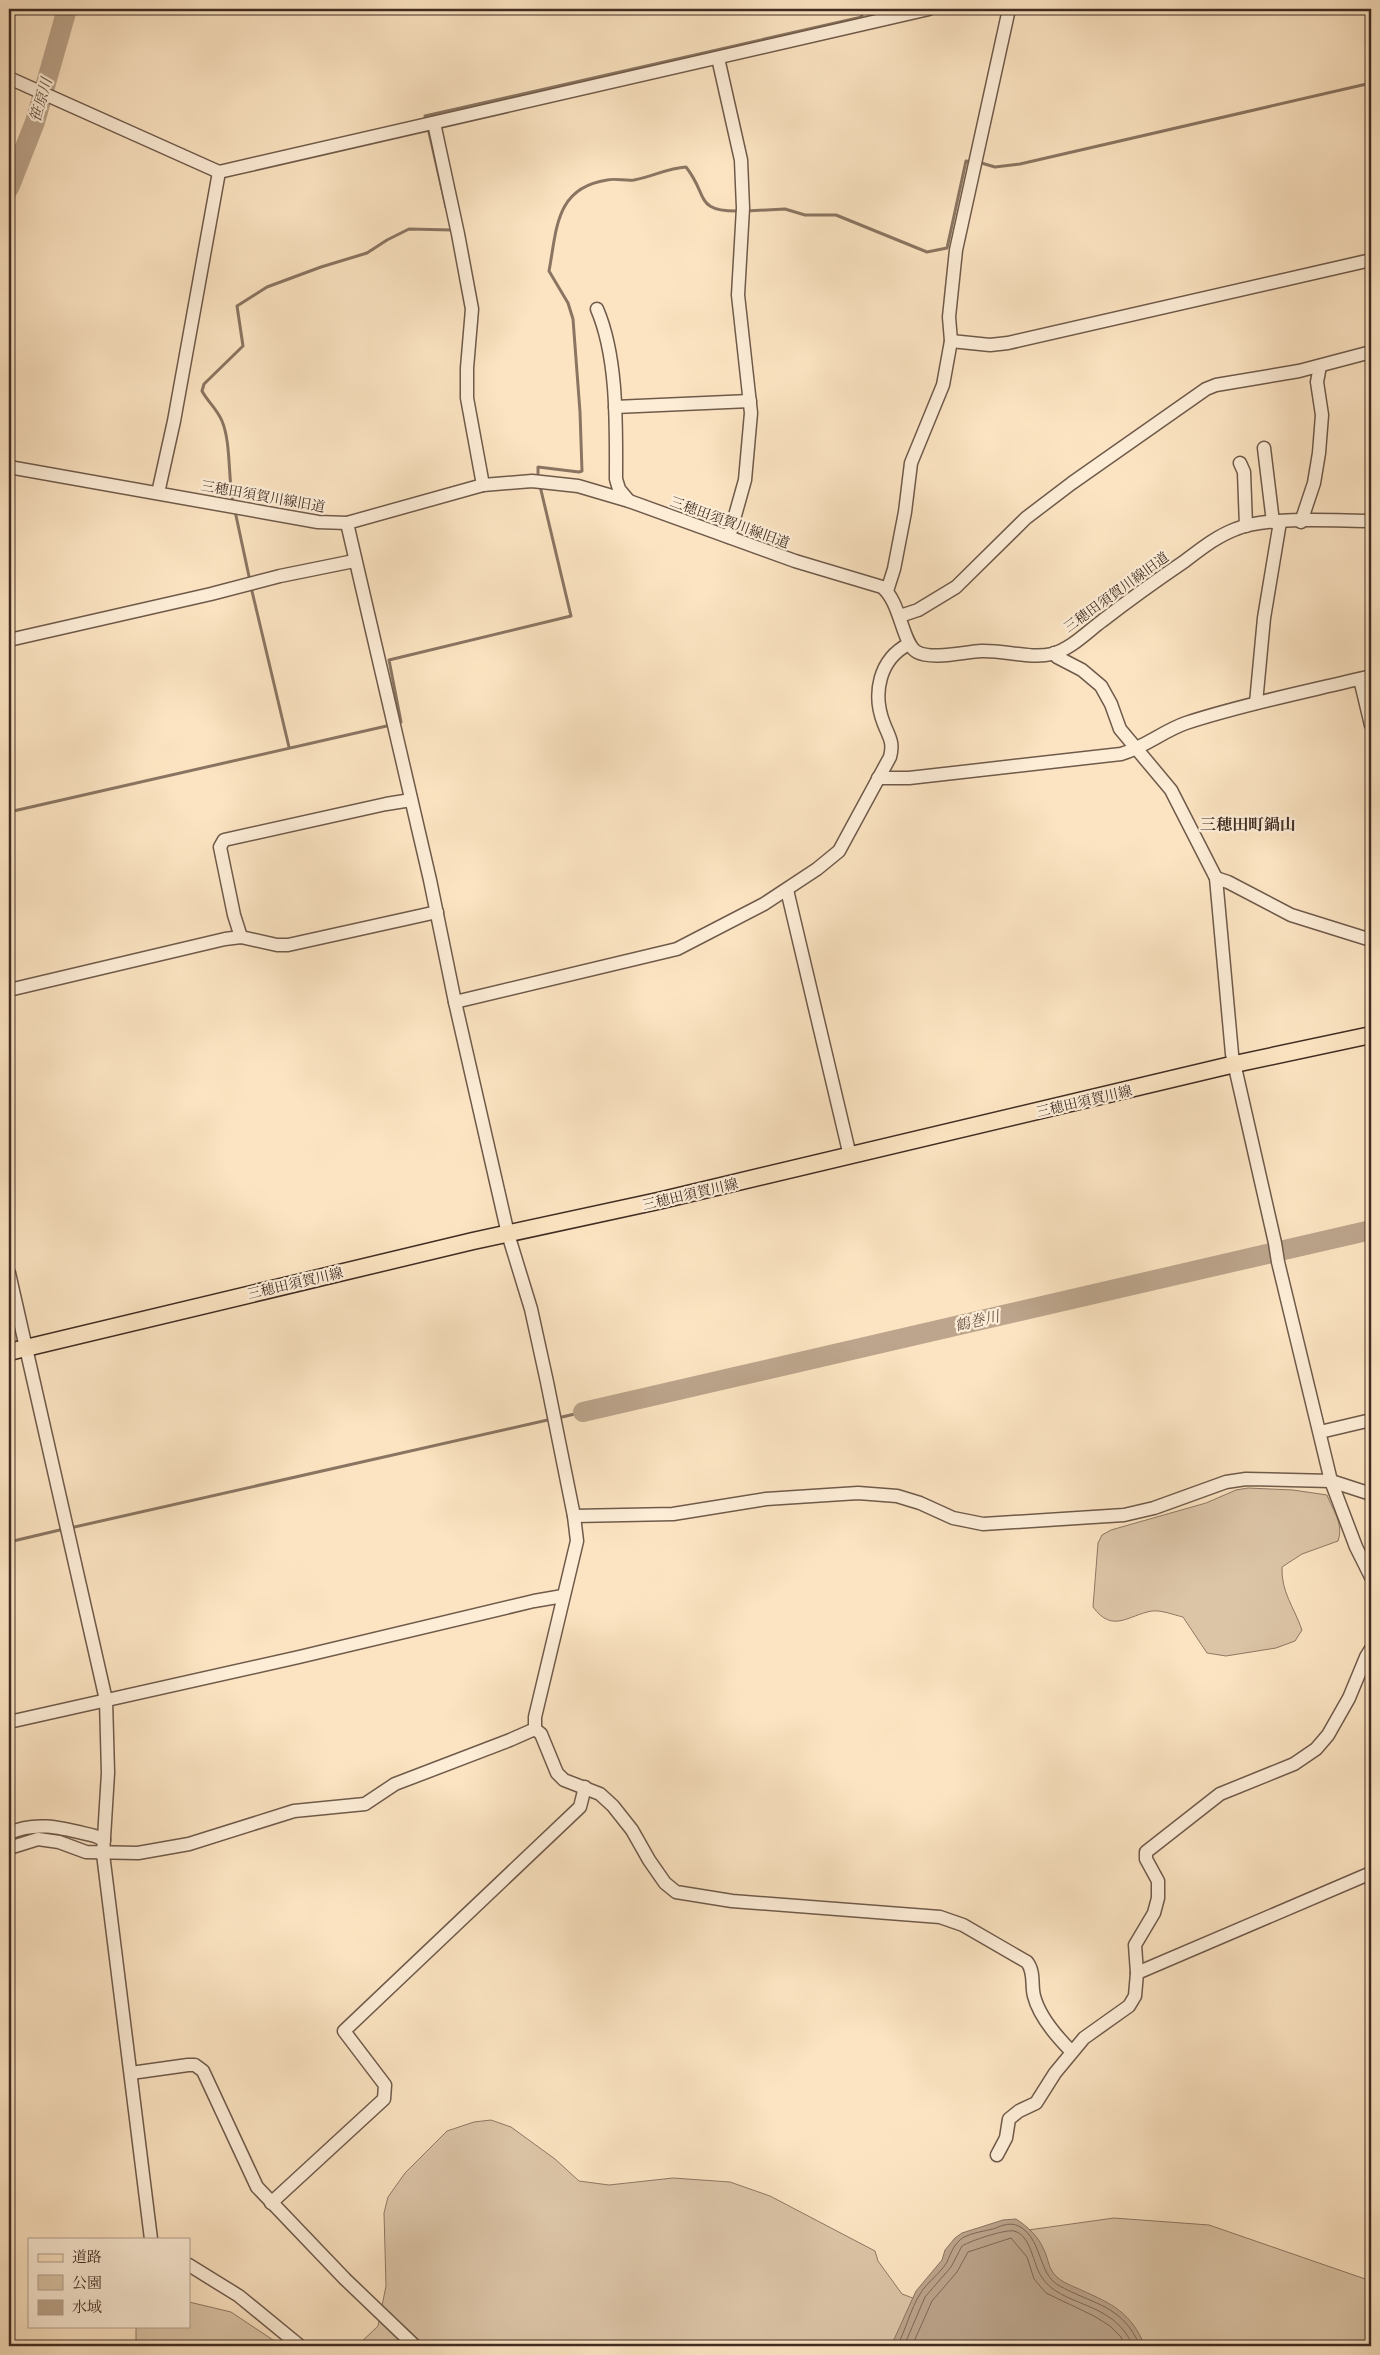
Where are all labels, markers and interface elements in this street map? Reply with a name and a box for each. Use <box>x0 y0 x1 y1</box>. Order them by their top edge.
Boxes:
water label: 笹原川 <box>25 74 57 124</box>
street label: 三穂田須賀川線旧道 <box>199 476 327 517</box>
street label: 三穂田須賀川線旧道 <box>667 492 792 553</box>
street label: 三穂田須賀川線旧道 <box>1060 548 1173 637</box>
district label: 三穂田町鍋山 <box>1200 814 1296 836</box>
street label: 三穂田須賀川線 <box>1034 1081 1134 1122</box>
street label: 三穂田須賀川線 <box>640 1174 740 1215</box>
street label: 三穂田須賀川線 <box>245 1263 345 1304</box>
water label: 鶴巻川 <box>953 1306 1003 1336</box>
legend <box>28 2238 190 2328</box>
text: 道路 <box>72 2247 102 2267</box>
text: 公園 <box>72 2273 102 2293</box>
text: 水域 <box>72 2297 102 2317</box>

